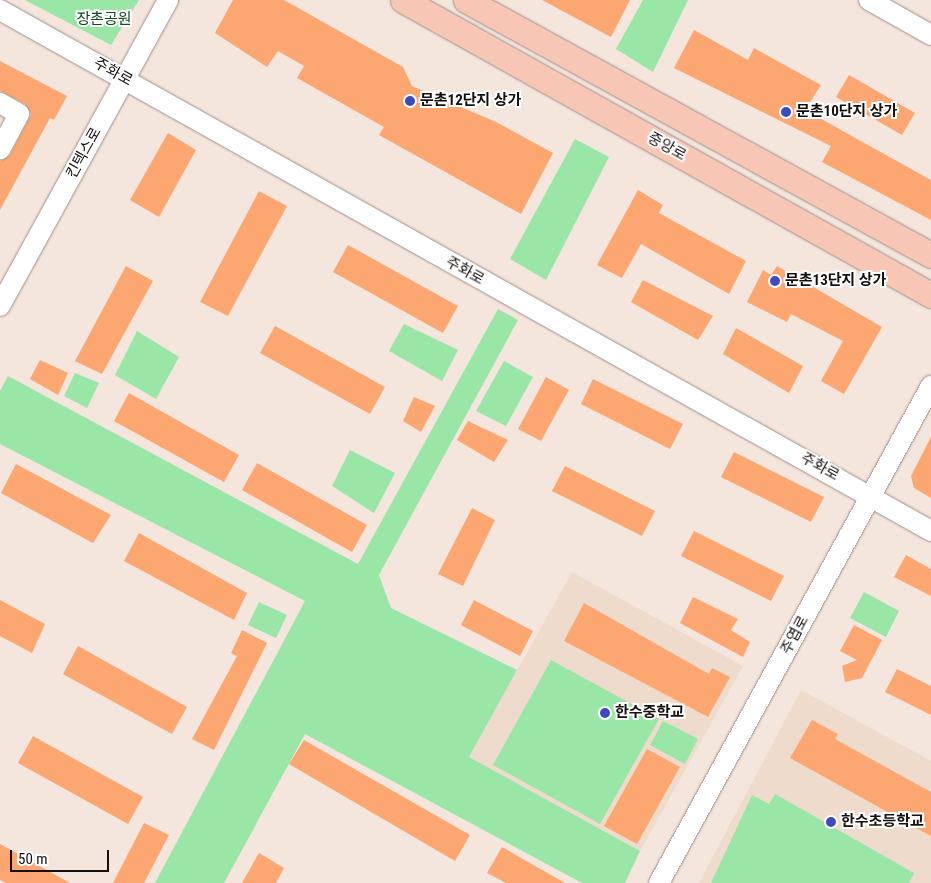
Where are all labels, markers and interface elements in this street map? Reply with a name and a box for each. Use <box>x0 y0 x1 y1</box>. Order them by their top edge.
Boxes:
park label: 장촌공원 <box>76 11 132 29</box>
street label: 주화로 <box>91 54 135 90</box>
place label: 문촌12단지 상가 <box>420 92 521 110</box>
marker: 문촌12단지 상가 <box>404 95 416 107</box>
place label: 문촌10단지 상가 <box>796 103 897 121</box>
marker: 문촌10단지 상가 <box>780 106 792 118</box>
street label: 킨텍스로 <box>63 124 105 182</box>
street label: 중앙로 <box>645 129 689 165</box>
street label: 주화로 <box>443 253 487 289</box>
place label: 문촌13단지 상가 <box>785 272 886 290</box>
marker: 문촌13단지 상가 <box>769 275 781 287</box>
street label: 주화로 <box>798 449 842 485</box>
street label: 주엽로 <box>777 612 813 658</box>
place label: 한수중학교 <box>615 704 684 722</box>
marker: 한수중학교 <box>599 707 611 719</box>
place label: 한수초등학교 <box>841 813 924 831</box>
marker: 한수초등학교 <box>825 816 837 828</box>
scale bar <box>12 840 111 872</box>
text: 50 m <box>18 850 48 868</box>

